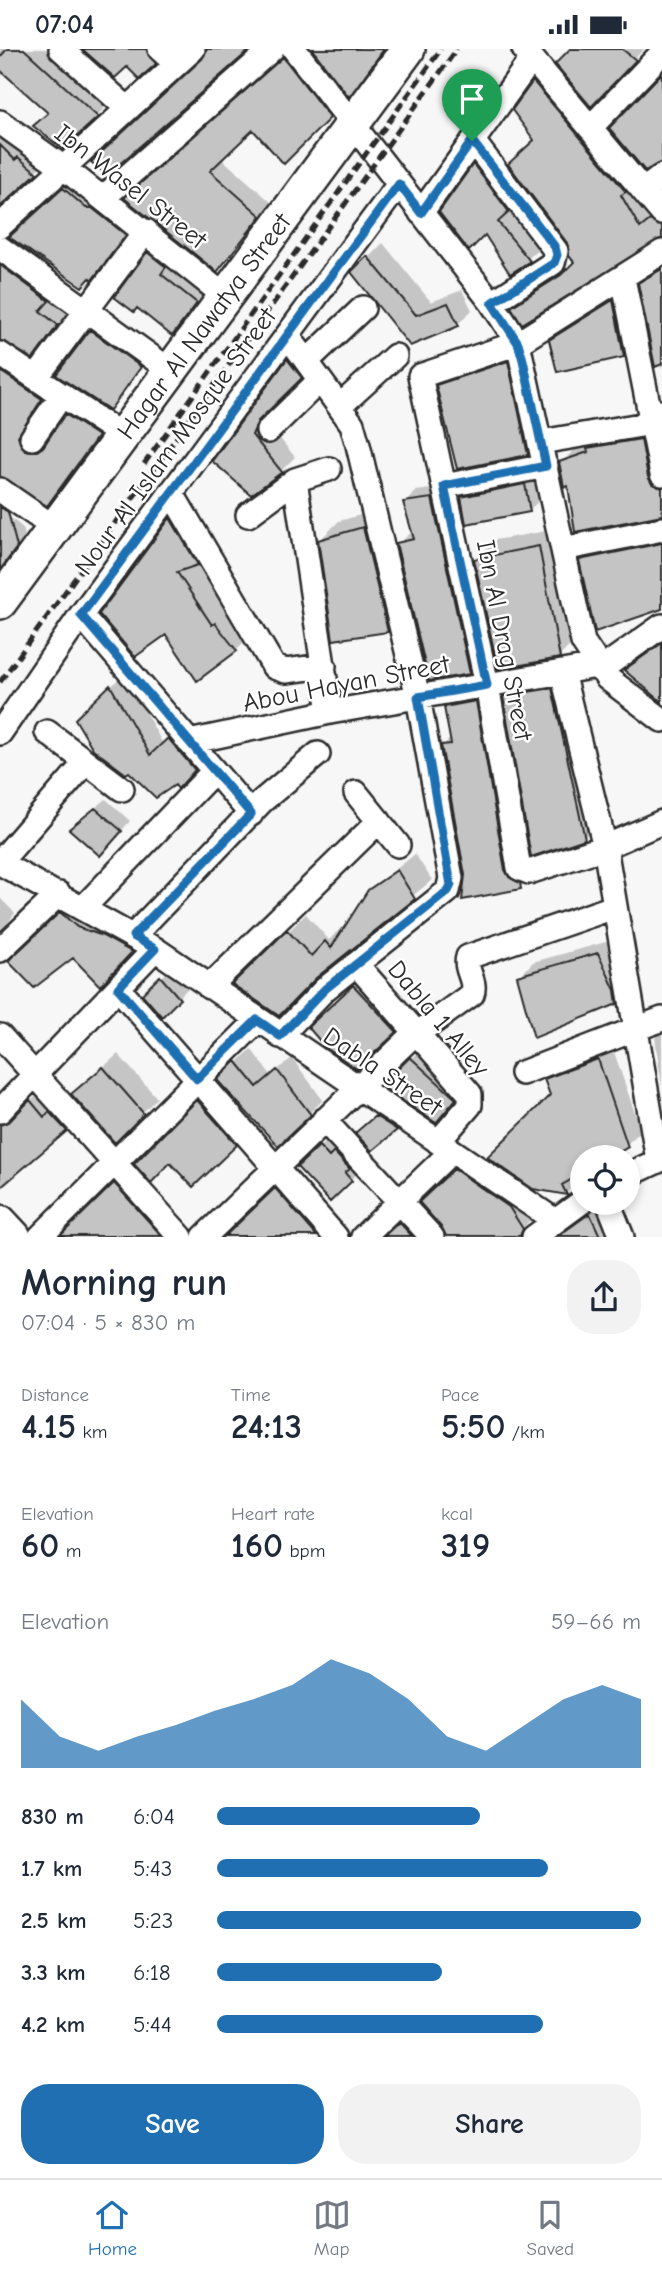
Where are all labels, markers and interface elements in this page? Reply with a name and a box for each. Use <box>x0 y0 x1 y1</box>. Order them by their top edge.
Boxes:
text: 07:04 <box>35 10 94 40</box>
pin <box>442 69 502 141</box>
icon: arrive <box>453 80 491 118</box>
street label: Ibn Wasel Street <box>48 118 214 256</box>
street label: Hagar Al Nawatya Street <box>111 207 298 445</box>
street label: Nour Al Islam Mosque Street <box>69 301 284 581</box>
street label: Ibn Al Drag Street <box>470 537 538 745</box>
street label: Abou Hayan Street <box>240 649 454 719</box>
street label: Dabla 1 Alley <box>381 955 495 1083</box>
street label: Dabla Street <box>317 1021 449 1123</box>
map controls <box>570 1145 640 1215</box>
button: locate <box>570 1145 640 1215</box>
button: share <box>567 1260 641 1334</box>
text: Morning run <box>21 1261 227 1305</box>
text: 07:04 · 5 × 830 m <box>21 1309 195 1336</box>
text: Distance <box>21 1384 89 1406</box>
text: Time <box>231 1384 270 1406</box>
text: Pace <box>441 1384 479 1406</box>
text: 4.15 <box>21 1406 76 1447</box>
text: 24:13 <box>231 1406 302 1447</box>
text: 5:50 <box>441 1406 505 1447</box>
text: km <box>76 1421 107 1443</box>
text: /km <box>505 1421 545 1443</box>
text: Elevation <box>21 1503 94 1525</box>
text: Heart rate <box>231 1503 315 1525</box>
text: kcal <box>441 1503 473 1525</box>
text: 60 <box>21 1525 59 1566</box>
text: 160 <box>231 1525 283 1566</box>
text: 319 <box>441 1525 490 1566</box>
text: m <box>59 1540 81 1562</box>
text: bpm <box>283 1540 325 1562</box>
text: Elevation <box>21 1608 109 1635</box>
text: 59–66 m <box>551 1608 641 1635</box>
text: 830 m <box>21 1803 84 1830</box>
text: 6:04 <box>133 1803 175 1830</box>
text: 1.7 km <box>21 1855 82 1882</box>
text: 5:43 <box>133 1855 172 1882</box>
text: 2.5 km <box>21 1907 87 1934</box>
text: 5:23 <box>133 1907 173 1934</box>
text: 3.3 km <box>21 1959 86 1986</box>
text: 6:18 <box>133 1959 171 1986</box>
text: 4.2 km <box>21 2011 85 2038</box>
text: 5:44 <box>133 2011 172 2038</box>
button: Save <box>21 2084 324 2164</box>
button: Share <box>338 2084 641 2164</box>
tab: Home <box>88 2196 137 2260</box>
tab: Map <box>313 2196 351 2260</box>
tab: Saved <box>527 2196 574 2260</box>

